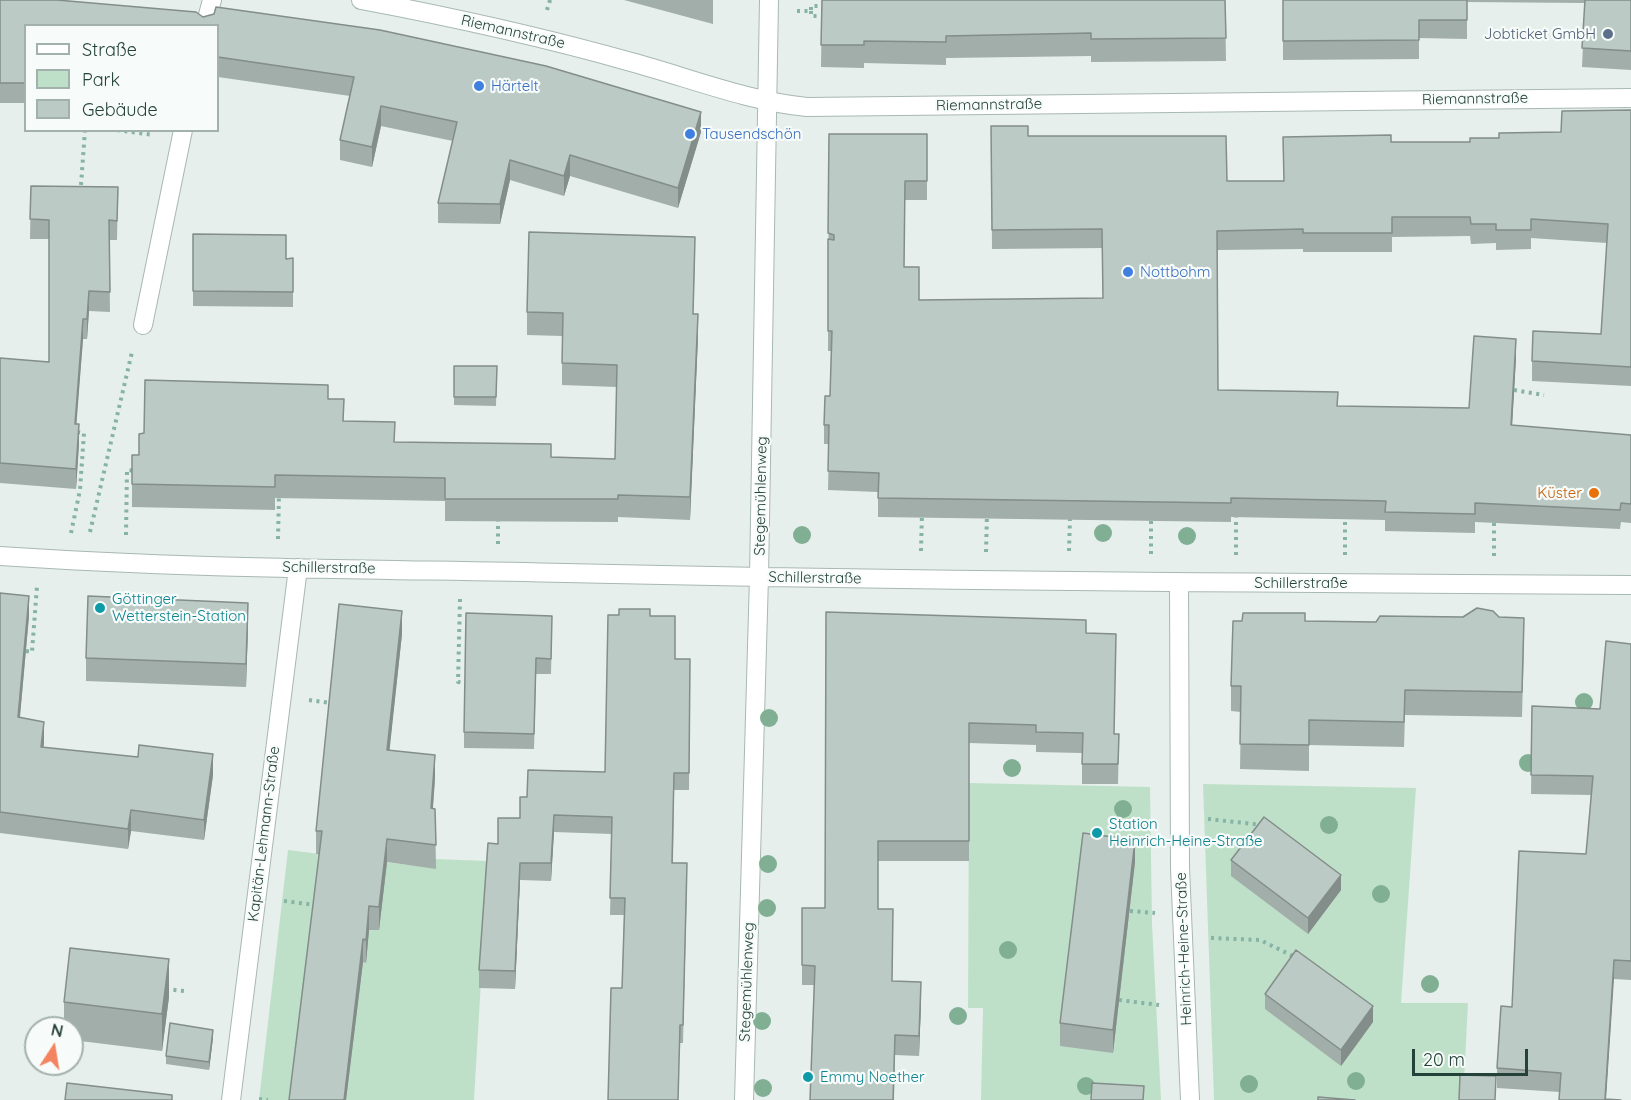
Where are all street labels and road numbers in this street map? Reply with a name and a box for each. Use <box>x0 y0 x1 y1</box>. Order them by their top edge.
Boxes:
street label: Riemannstraße <box>459 11 567 53</box>
street label: Riemannstraße <box>1422 89 1528 109</box>
street label: Riemannstraße <box>936 95 1042 115</box>
street label: Stegemühlenweg <box>751 436 771 556</box>
street label: Schillerstraße <box>282 558 376 578</box>
street label: Schillerstraße <box>768 568 862 588</box>
street label: Schillerstraße <box>1254 574 1348 592</box>
street label: Kapitän-Lehmann-Straße <box>244 745 284 923</box>
street label: Heinrich-Heine-Straße <box>1172 872 1196 1026</box>
street label: Stegemühlenweg <box>736 922 758 1042</box>

